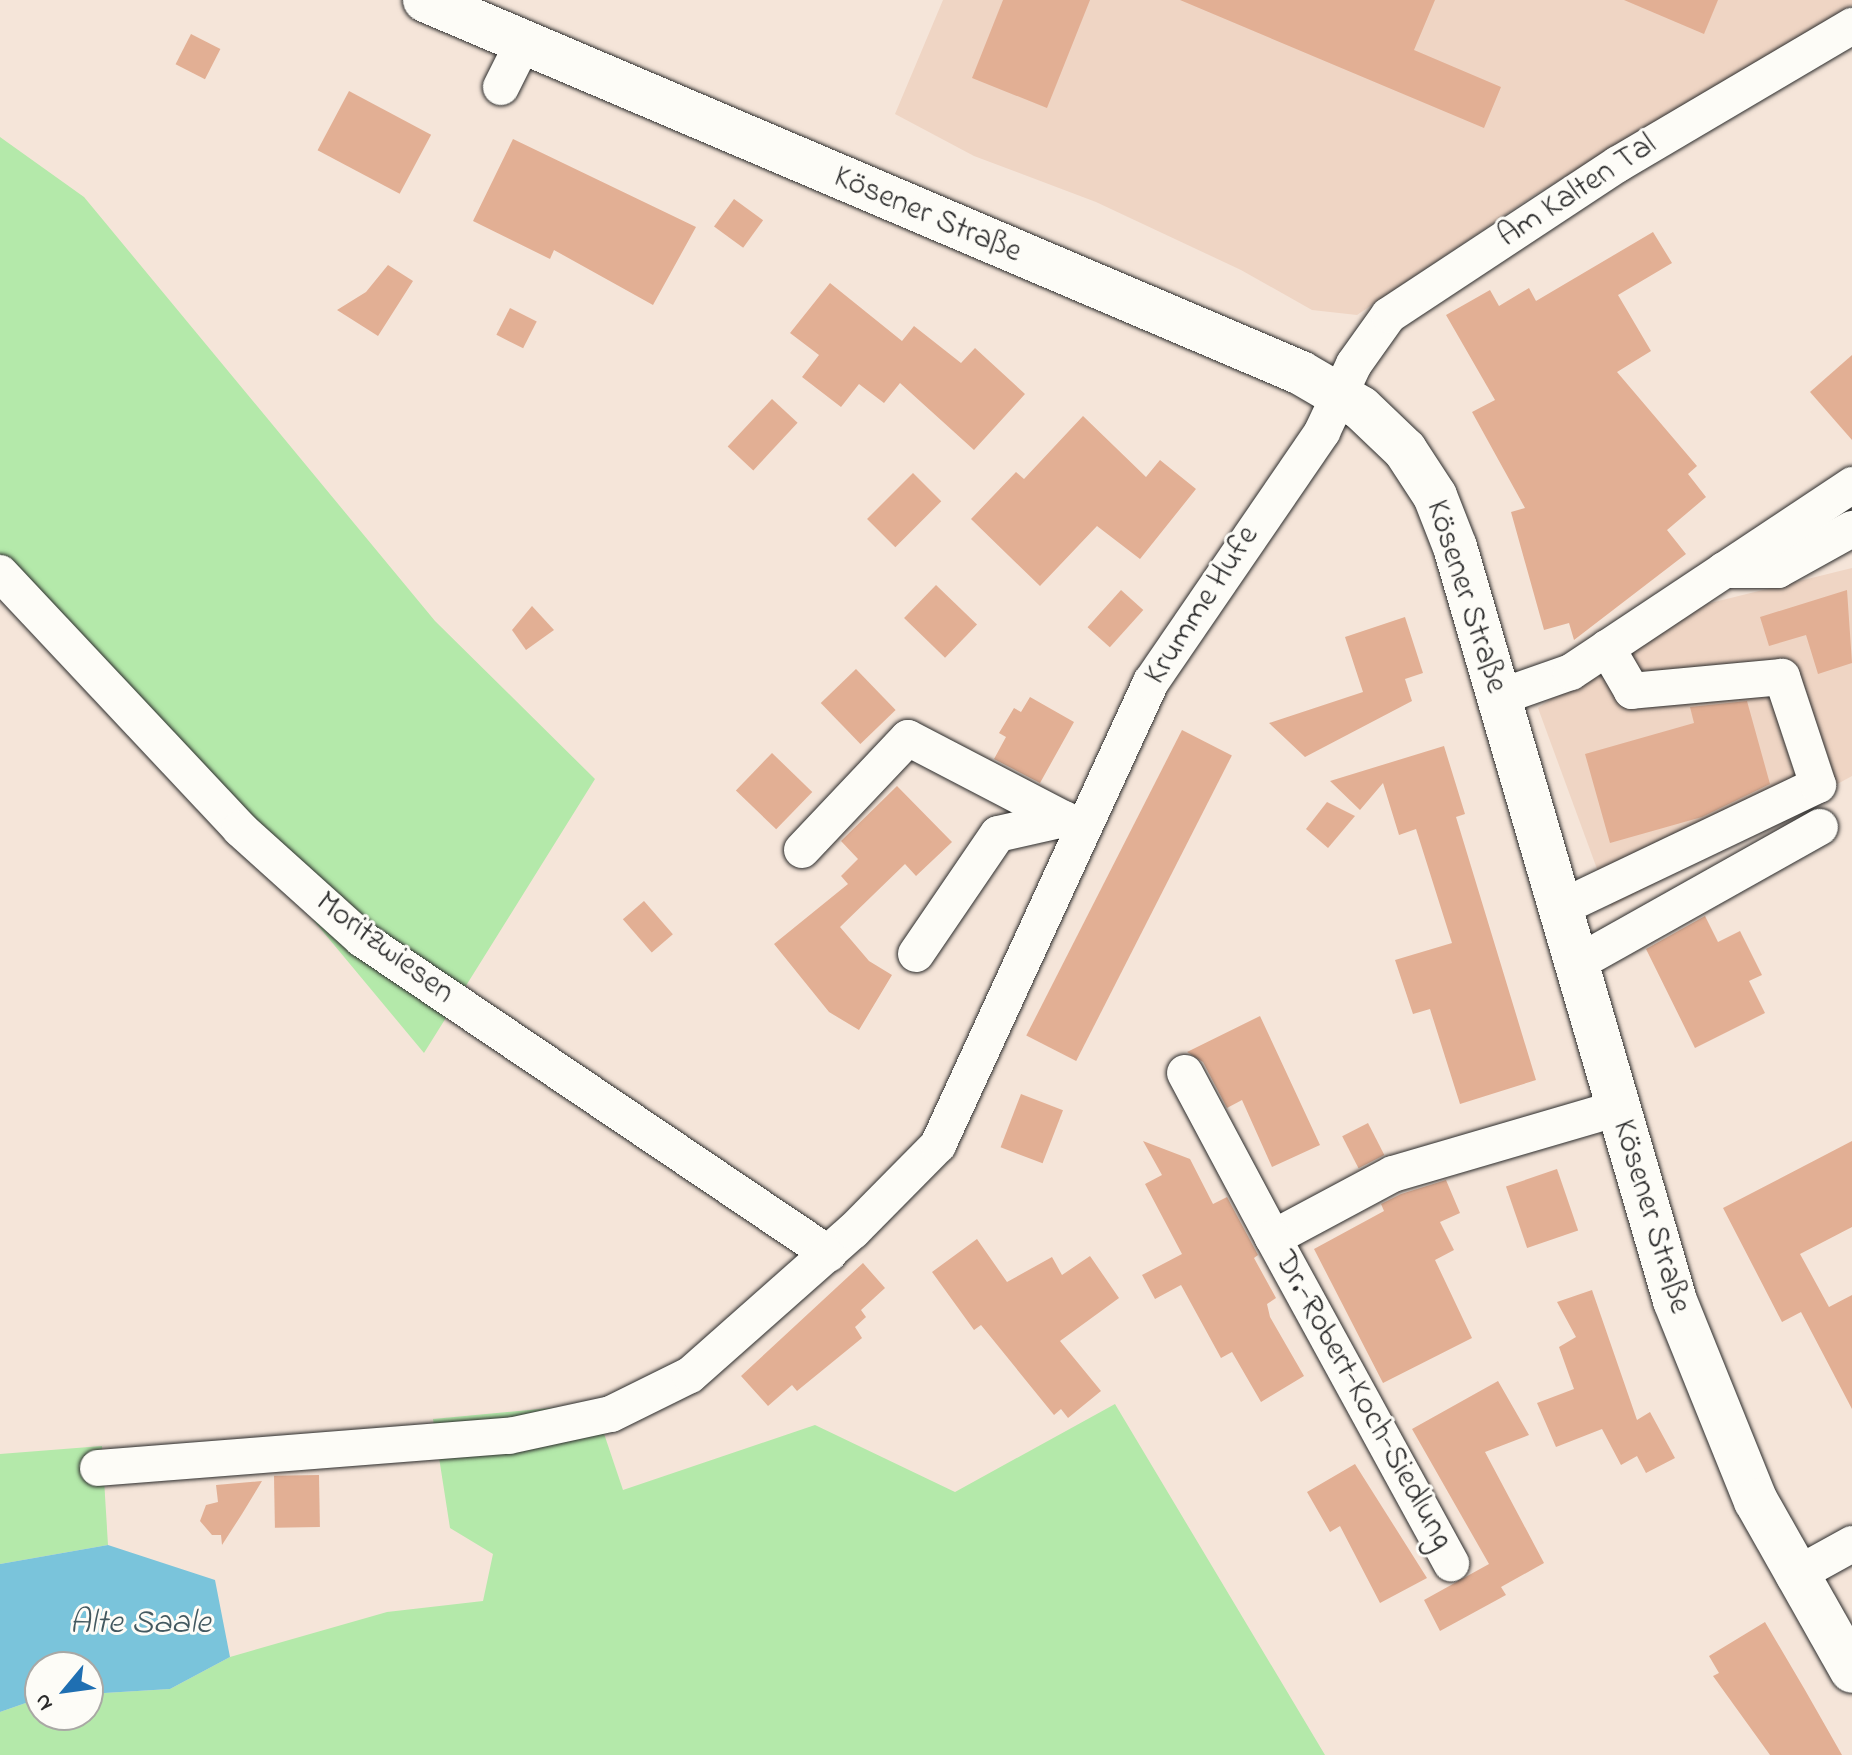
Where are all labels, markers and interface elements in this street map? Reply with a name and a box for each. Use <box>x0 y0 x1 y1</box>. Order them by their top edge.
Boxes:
street label: Am Kalten Tal <box>1492 127 1664 257</box>
street label: Kösener Straße <box>827 159 1027 273</box>
street label: Kösener Straße <box>1416 496 1514 698</box>
street label: Krumme Hufe <box>1137 519 1269 693</box>
street label: Moritzwiesen <box>307 885 461 1013</box>
street label: Kösener Straße <box>1602 1116 1698 1318</box>
street label: Dr.-Robert-Koch-Siedlung <box>1264 1245 1460 1557</box>
water label: Alte Saale <box>69 1605 211 1645</box>
north arrow <box>24 1651 104 1731</box>
text: N <box>27 1687 62 1716</box>

